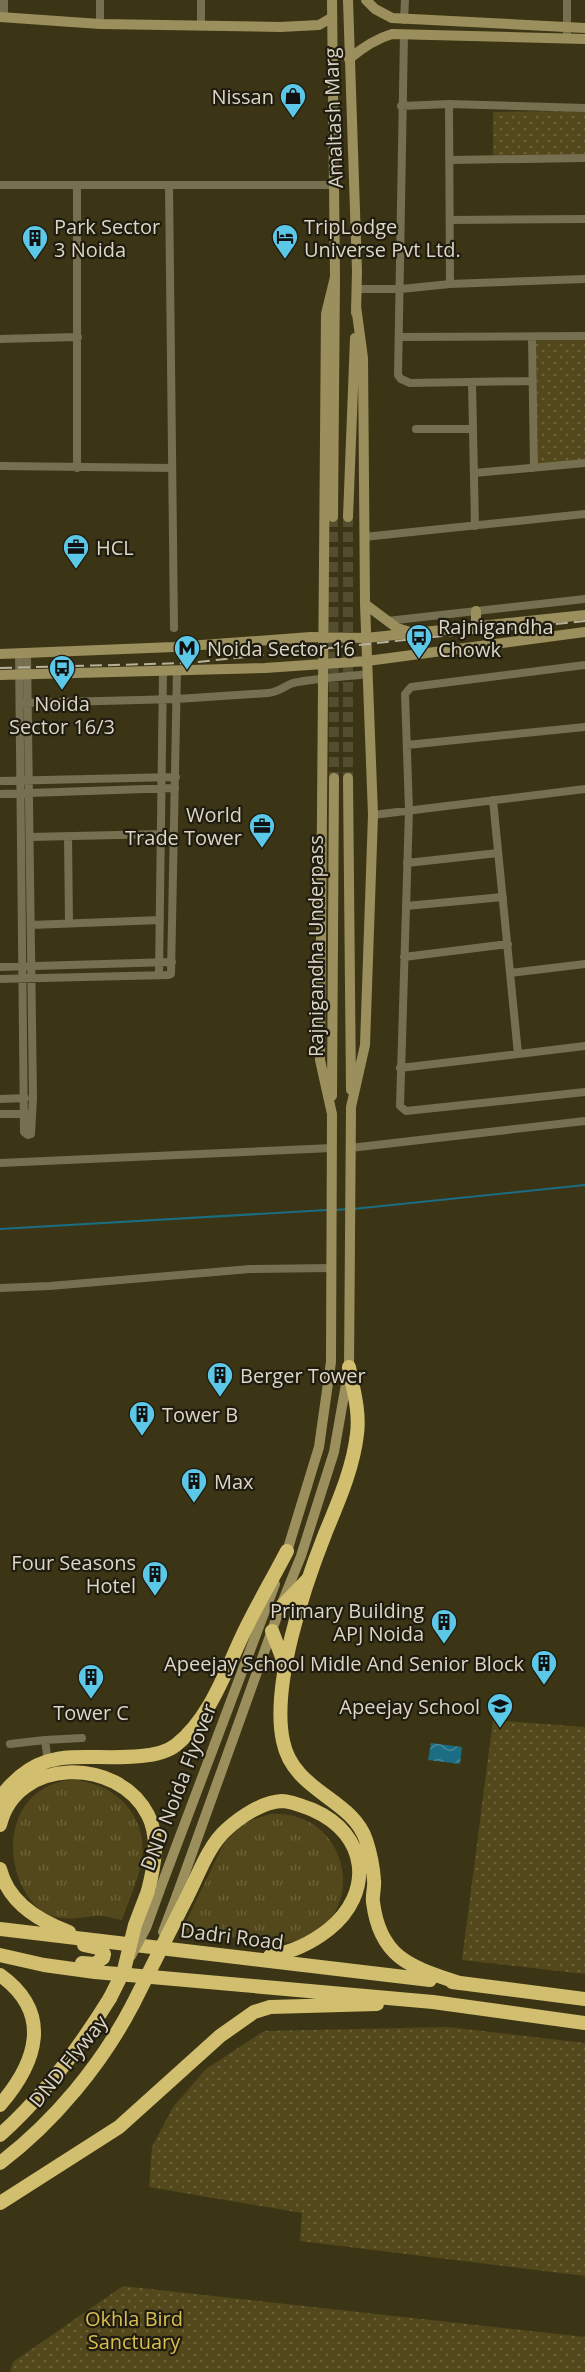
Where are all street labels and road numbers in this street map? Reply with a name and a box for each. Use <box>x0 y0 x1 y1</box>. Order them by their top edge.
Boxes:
street label: Amaltash Marg <box>317 47 349 189</box>
street label: Rajnigandha Underpass <box>302 835 329 1057</box>
street label: DND Noida Flyover <box>134 1700 222 1874</box>
street label: Dadri Road <box>179 1916 285 1956</box>
street label: DND Flyway <box>22 2008 114 2113</box>

